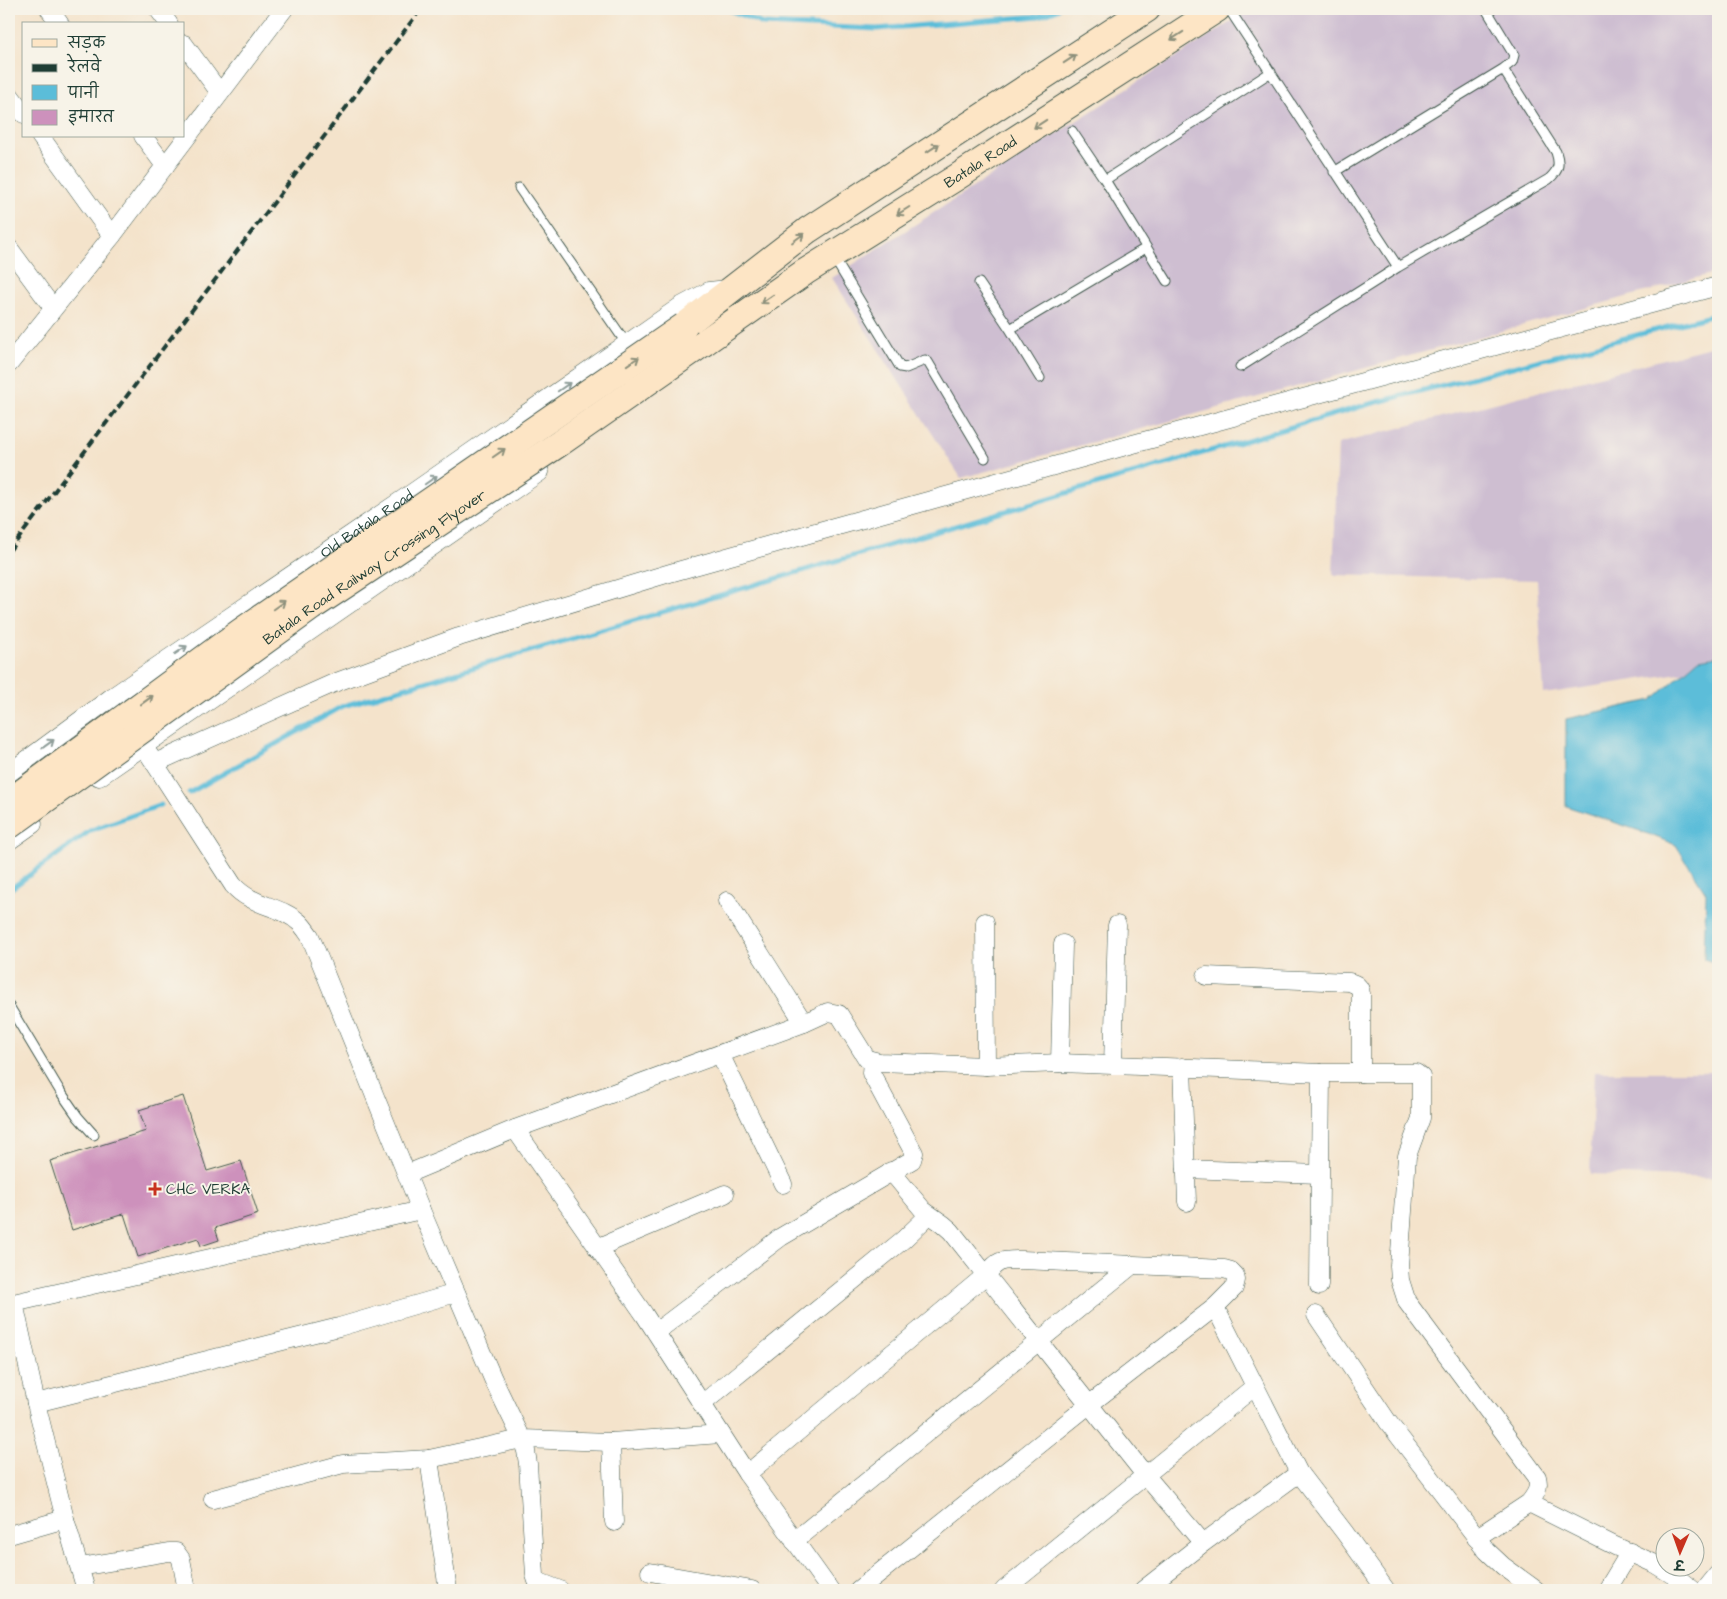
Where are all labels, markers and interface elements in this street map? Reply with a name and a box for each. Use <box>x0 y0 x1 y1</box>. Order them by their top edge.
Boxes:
legend <box>22 22 185 138</box>
one-way arrow <box>1170 31 1184 41</box>
text: सड़क <box>67 33 106 54</box>
text: रेलवे <box>66 53 102 78</box>
one-way arrow <box>1062 54 1076 64</box>
text: पानी <box>67 81 100 104</box>
text: इमारत <box>68 107 115 128</box>
one-way arrow <box>1034 119 1048 129</box>
street label: Batala Road <box>940 131 1021 193</box>
one-way arrow <box>926 142 940 152</box>
one-way arrow <box>897 207 911 217</box>
one-way arrow <box>791 232 804 243</box>
one-way arrow <box>760 294 774 304</box>
one-way arrow <box>625 356 639 366</box>
one-way arrow <box>557 382 571 392</box>
one-way arrow <box>492 448 506 458</box>
one-way arrow <box>424 475 438 485</box>
street label: Batala Road Railway Crossing Flyover <box>259 484 490 650</box>
street label: Old Batala Road <box>316 484 418 563</box>
one-way arrow <box>271 600 285 610</box>
one-way arrow <box>174 645 188 655</box>
one-way arrow <box>140 695 154 705</box>
one-way arrow <box>41 739 55 749</box>
place label: CHC VERKA <box>166 1179 250 1200</box>
marker: CHC VERKA <box>148 1182 162 1196</box>
north arrow <box>1654 1526 1704 1576</box>
text: उ <box>1673 1554 1687 1574</box>

